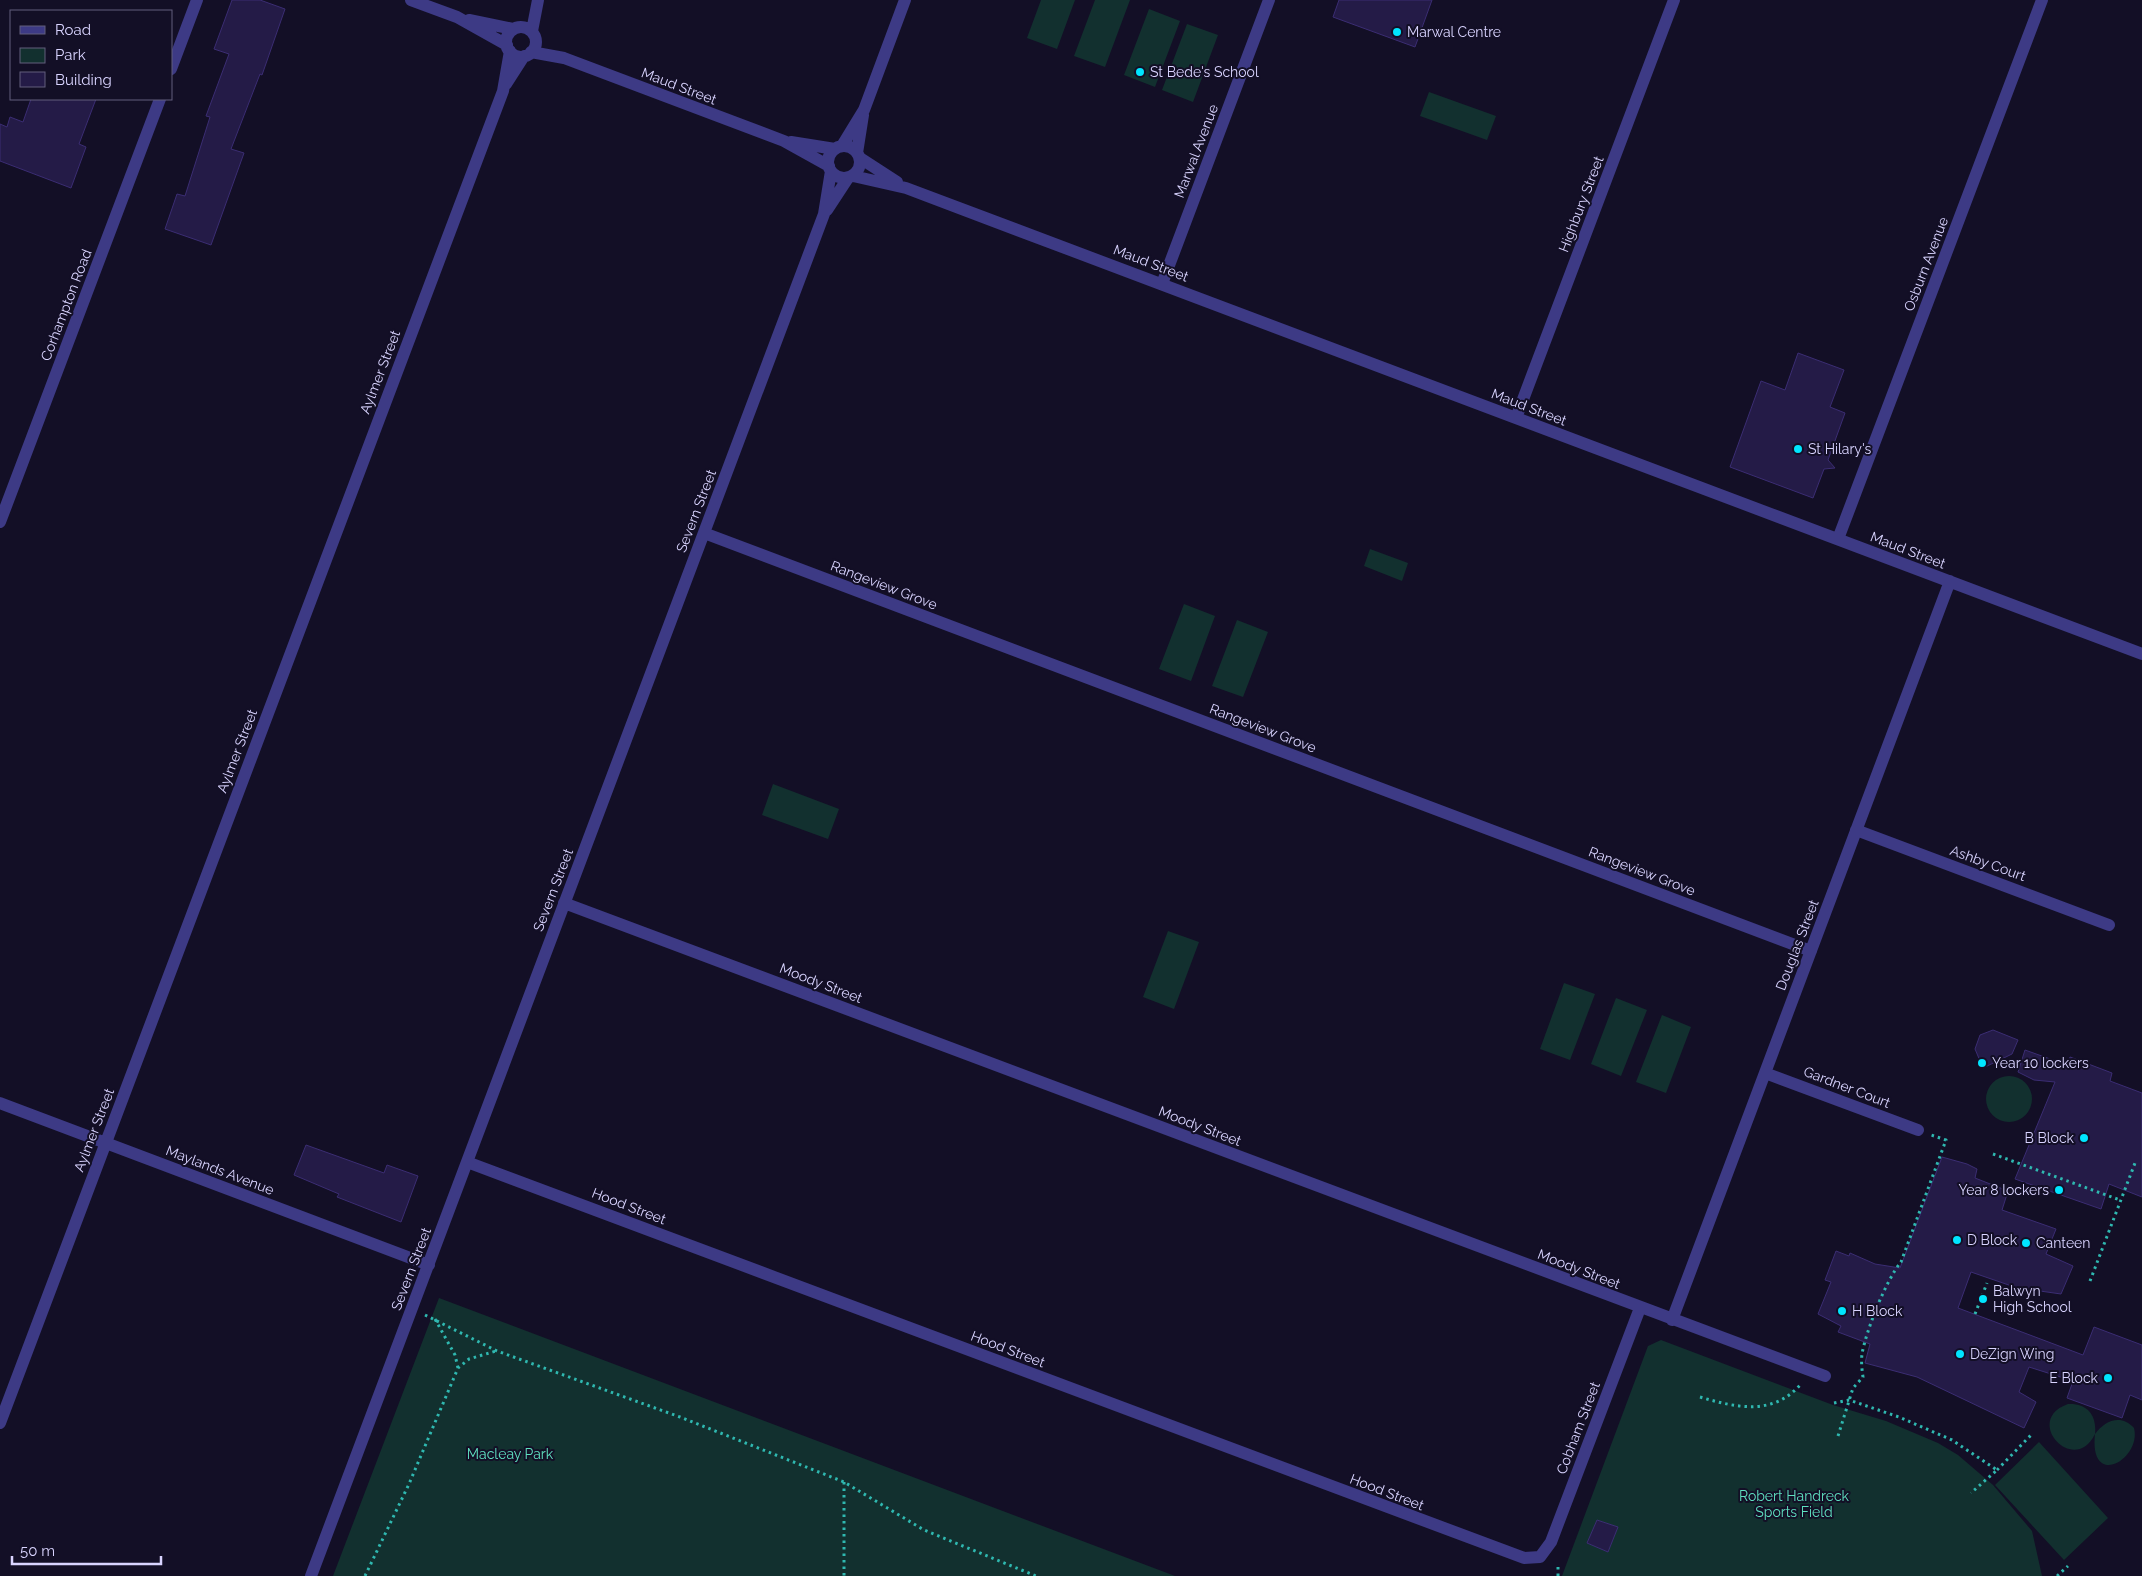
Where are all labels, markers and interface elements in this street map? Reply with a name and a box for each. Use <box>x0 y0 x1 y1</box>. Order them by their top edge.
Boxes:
legend <box>10 10 172 100</box>
text: Road <box>55 21 91 39</box>
place label: Marwal Centre <box>1407 24 1501 40</box>
marker: Marwal Centre <box>1391 26 1403 38</box>
text: Park <box>55 46 86 64</box>
street label: Maud Street <box>639 64 719 108</box>
place label: St Bede's School <box>1150 64 1259 80</box>
marker: St Bede's School <box>1134 66 1146 78</box>
text: Building <box>55 71 112 89</box>
street label: Marwal Avenue <box>1171 102 1221 200</box>
street label: Highbury Street <box>1555 153 1607 254</box>
street label: Osburn Avenue <box>1901 215 1951 313</box>
street label: Maud Street <box>1111 241 1191 285</box>
street label: Corhampton Road <box>37 247 95 363</box>
street label: Aylmer Street <box>357 328 403 416</box>
street label: Maud Street <box>1489 385 1569 429</box>
place label: St Hilary's <box>1808 441 1872 457</box>
marker: St Hilary's <box>1792 443 1804 455</box>
street label: Severn Street <box>673 467 719 555</box>
street label: Maud Street <box>1868 528 1948 572</box>
street label: Rangeview Grove <box>828 557 940 613</box>
street label: Rangeview Grove <box>1207 700 1319 756</box>
street label: Aylmer Street <box>214 707 260 795</box>
street label: Ashby Court <box>1948 842 2028 884</box>
street label: Rangeview Grove <box>1586 843 1698 899</box>
street label: Severn Street <box>530 846 576 934</box>
street label: Douglas Street <box>1772 897 1822 993</box>
street label: Moody Street <box>777 960 865 1006</box>
place label: Year 10 lockers <box>1992 1055 2089 1071</box>
marker: Year 10 lockers <box>1976 1057 1988 1069</box>
street label: Gardner Court <box>1801 1063 1893 1111</box>
street label: Aylmer Street <box>71 1086 117 1174</box>
street label: Moody Street <box>1156 1103 1244 1149</box>
place label: B Block <box>2025 1130 2075 1146</box>
marker: B Block <box>2078 1132 2090 1144</box>
street label: Maylands Avenue <box>164 1142 276 1198</box>
place label: Year 8 lockers <box>1959 1182 2049 1198</box>
marker: Year 8 lockers <box>2053 1184 2065 1196</box>
street label: Hood Street <box>590 1185 669 1228</box>
street label: Severn Street <box>388 1225 434 1313</box>
place label: D Block <box>1967 1232 2018 1248</box>
marker: D Block <box>1951 1234 1963 1246</box>
place label: Canteen <box>2036 1235 2091 1251</box>
marker: Canteen <box>2020 1237 2032 1249</box>
street label: Moody Street <box>1535 1246 1623 1292</box>
place label: Balwyn High School <box>1993 1283 2072 1315</box>
marker: Balwyn High School <box>1977 1293 1989 1305</box>
place label: H Block <box>1852 1303 1903 1319</box>
marker: H Block <box>1836 1305 1848 1317</box>
street label: Hood Street <box>969 1328 1048 1371</box>
place label: DeZign Wing <box>1970 1346 2054 1362</box>
marker: DeZign Wing <box>1954 1348 1966 1360</box>
place label: E Block <box>2049 1370 2099 1386</box>
marker: E Block <box>2102 1372 2114 1384</box>
street label: Cobham Street <box>1553 1379 1603 1476</box>
park label: Macleay Park <box>467 1446 554 1462</box>
street label: Hood Street <box>1348 1471 1427 1514</box>
park label: Robert Handreck Sports Field <box>1739 1488 1850 1520</box>
scale bar <box>12 1534 161 1566</box>
text: 50 m <box>20 1542 55 1560</box>

